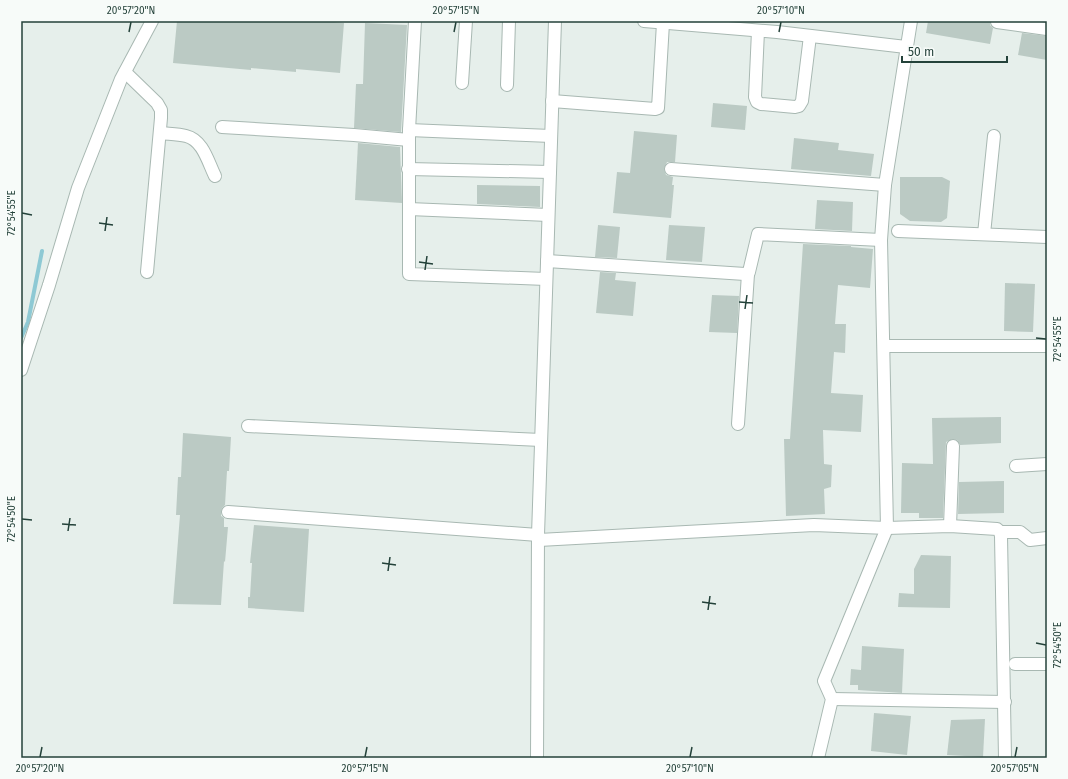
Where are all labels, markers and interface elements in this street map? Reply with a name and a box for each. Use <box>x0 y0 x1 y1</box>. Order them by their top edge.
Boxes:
text: 20°57'20"N <box>107 5 155 17</box>
text: 20°57'15"N <box>432 5 480 17</box>
text: 20°57'10"N <box>757 5 805 17</box>
scale bar <box>902 38 1007 64</box>
text: 50 m <box>908 45 934 59</box>
text: 72°54'55"E <box>6 190 18 236</box>
text: 72°54'55"E <box>1052 316 1064 362</box>
text: 72°54'50"E <box>6 496 18 542</box>
text: 72°54'50"E <box>1052 622 1064 668</box>
text: 20°57'20"N <box>16 763 64 775</box>
text: 20°57'15"N <box>341 763 389 775</box>
text: 20°57'10"N <box>666 763 714 775</box>
text: 20°57'05"N <box>991 763 1039 775</box>

